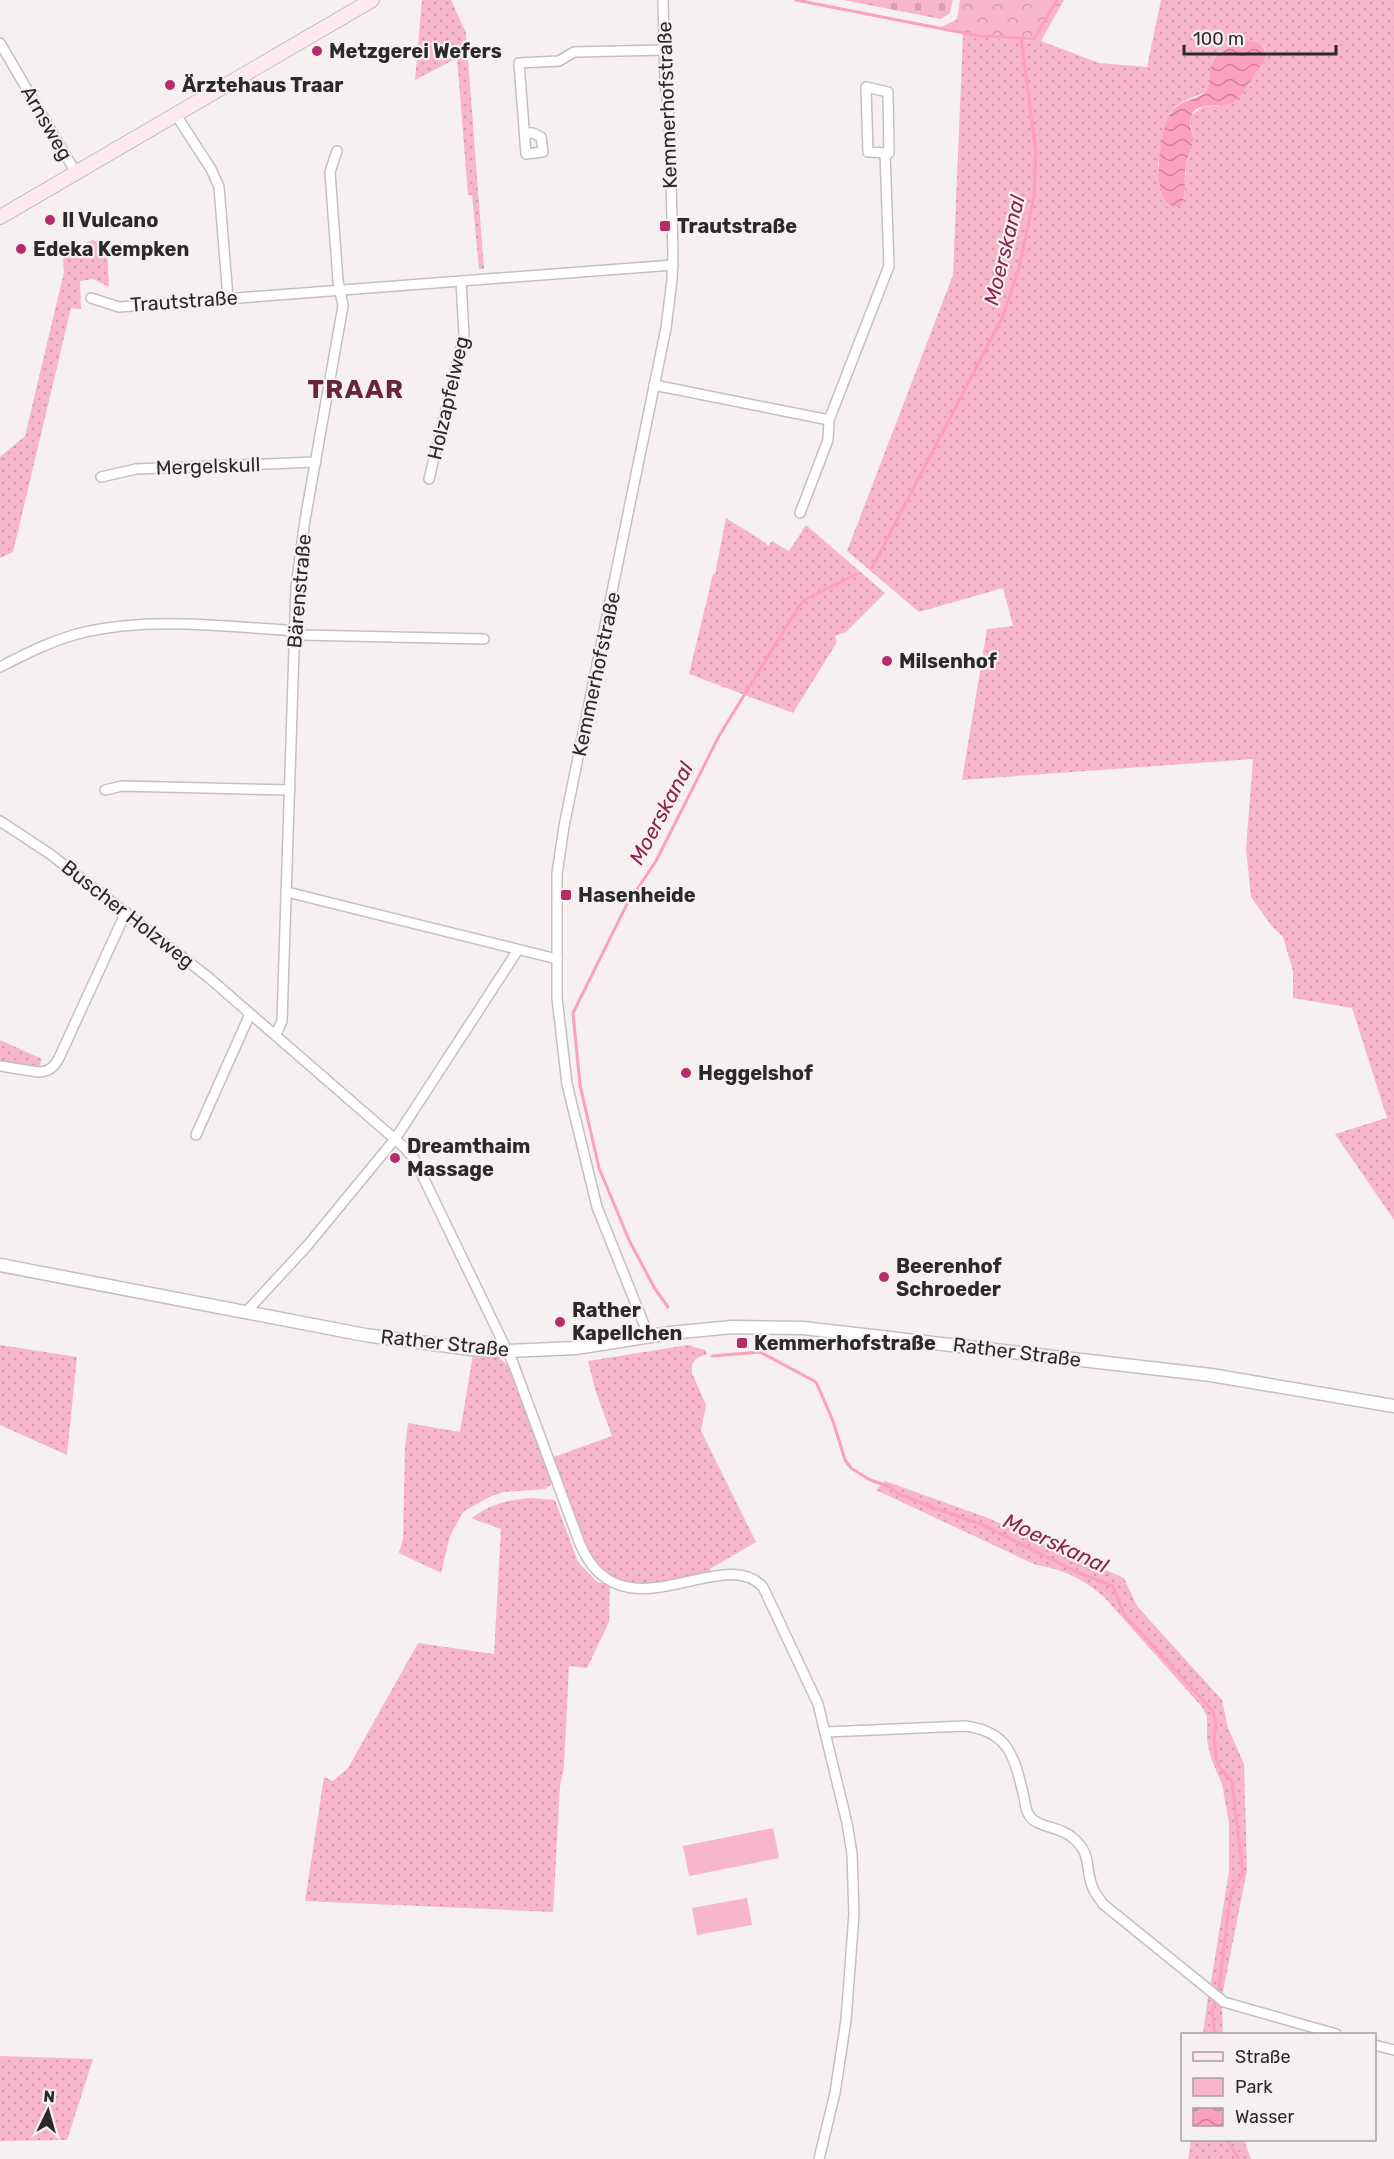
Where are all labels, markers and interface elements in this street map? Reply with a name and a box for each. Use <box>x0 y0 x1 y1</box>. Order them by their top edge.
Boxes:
scale bar <box>1184 18 1336 56</box>
street label: Kemmerhofstraße <box>652 21 682 189</box>
text: 100 m <box>1193 28 1244 50</box>
place label: Metzgerei Wefers <box>329 39 502 63</box>
marker: Metzgerei Wefers <box>310 44 324 58</box>
place label: Ärztehaus Traar <box>182 73 343 97</box>
marker: Ärztehaus Traar <box>163 78 177 92</box>
street label: Arnsweg <box>16 82 78 164</box>
water label: Moerskanal <box>978 192 1030 308</box>
place label: Il Vulcano <box>62 208 158 232</box>
marker: Il Vulcano <box>43 213 57 227</box>
place label: Trautstraße <box>677 214 797 238</box>
marker: Trautstraße <box>658 219 672 233</box>
place label: Edeka Kempken <box>33 237 189 261</box>
marker: Edeka Kempken <box>14 242 28 256</box>
street label: Trautstraße <box>129 285 239 317</box>
street label: Holzapfelweg <box>422 334 474 462</box>
district label: TRAAR <box>307 374 405 405</box>
street label: Mergelskull <box>155 452 261 480</box>
street label: Bärenstraße <box>282 533 316 649</box>
street label: Kemmerhofstraße <box>567 589 625 759</box>
place label: Milsenhof <box>899 649 997 673</box>
marker: Milsenhof <box>880 654 894 668</box>
water label: Moerskanal <box>624 757 699 869</box>
street label: Buscher Holzweg <box>57 855 199 973</box>
place label: Hasenheide <box>578 883 696 907</box>
marker: Hasenheide <box>559 888 573 902</box>
place label: Heggelshof <box>698 1061 813 1085</box>
marker: Heggelshof <box>679 1066 693 1080</box>
place label: Dreamthaim Massage <box>407 1134 530 1181</box>
marker: Dreamthaim Massage <box>388 1151 402 1165</box>
place label: Beerenhof Schroeder <box>896 1254 1002 1301</box>
marker: Beerenhof Schroeder <box>877 1270 891 1284</box>
place label: Rather Kapellchen <box>572 1298 682 1345</box>
marker: Rather Kapellchen <box>553 1315 567 1329</box>
street label: Rather Straße <box>380 1324 510 1362</box>
place label: Kemmerhofstraße <box>754 1331 936 1355</box>
street label: Rather Straße <box>952 1332 1082 1372</box>
marker: Kemmerhofstraße <box>735 1336 749 1350</box>
water label: Moerskanal <box>1000 1508 1113 1578</box>
legend <box>1181 2033 1376 2141</box>
text: Straße <box>1235 2046 1291 2068</box>
text: Park <box>1235 2076 1273 2098</box>
north arrow <box>18 2081 78 2141</box>
text: N <box>43 2087 56 2107</box>
text: Wasser <box>1235 2106 1294 2128</box>

